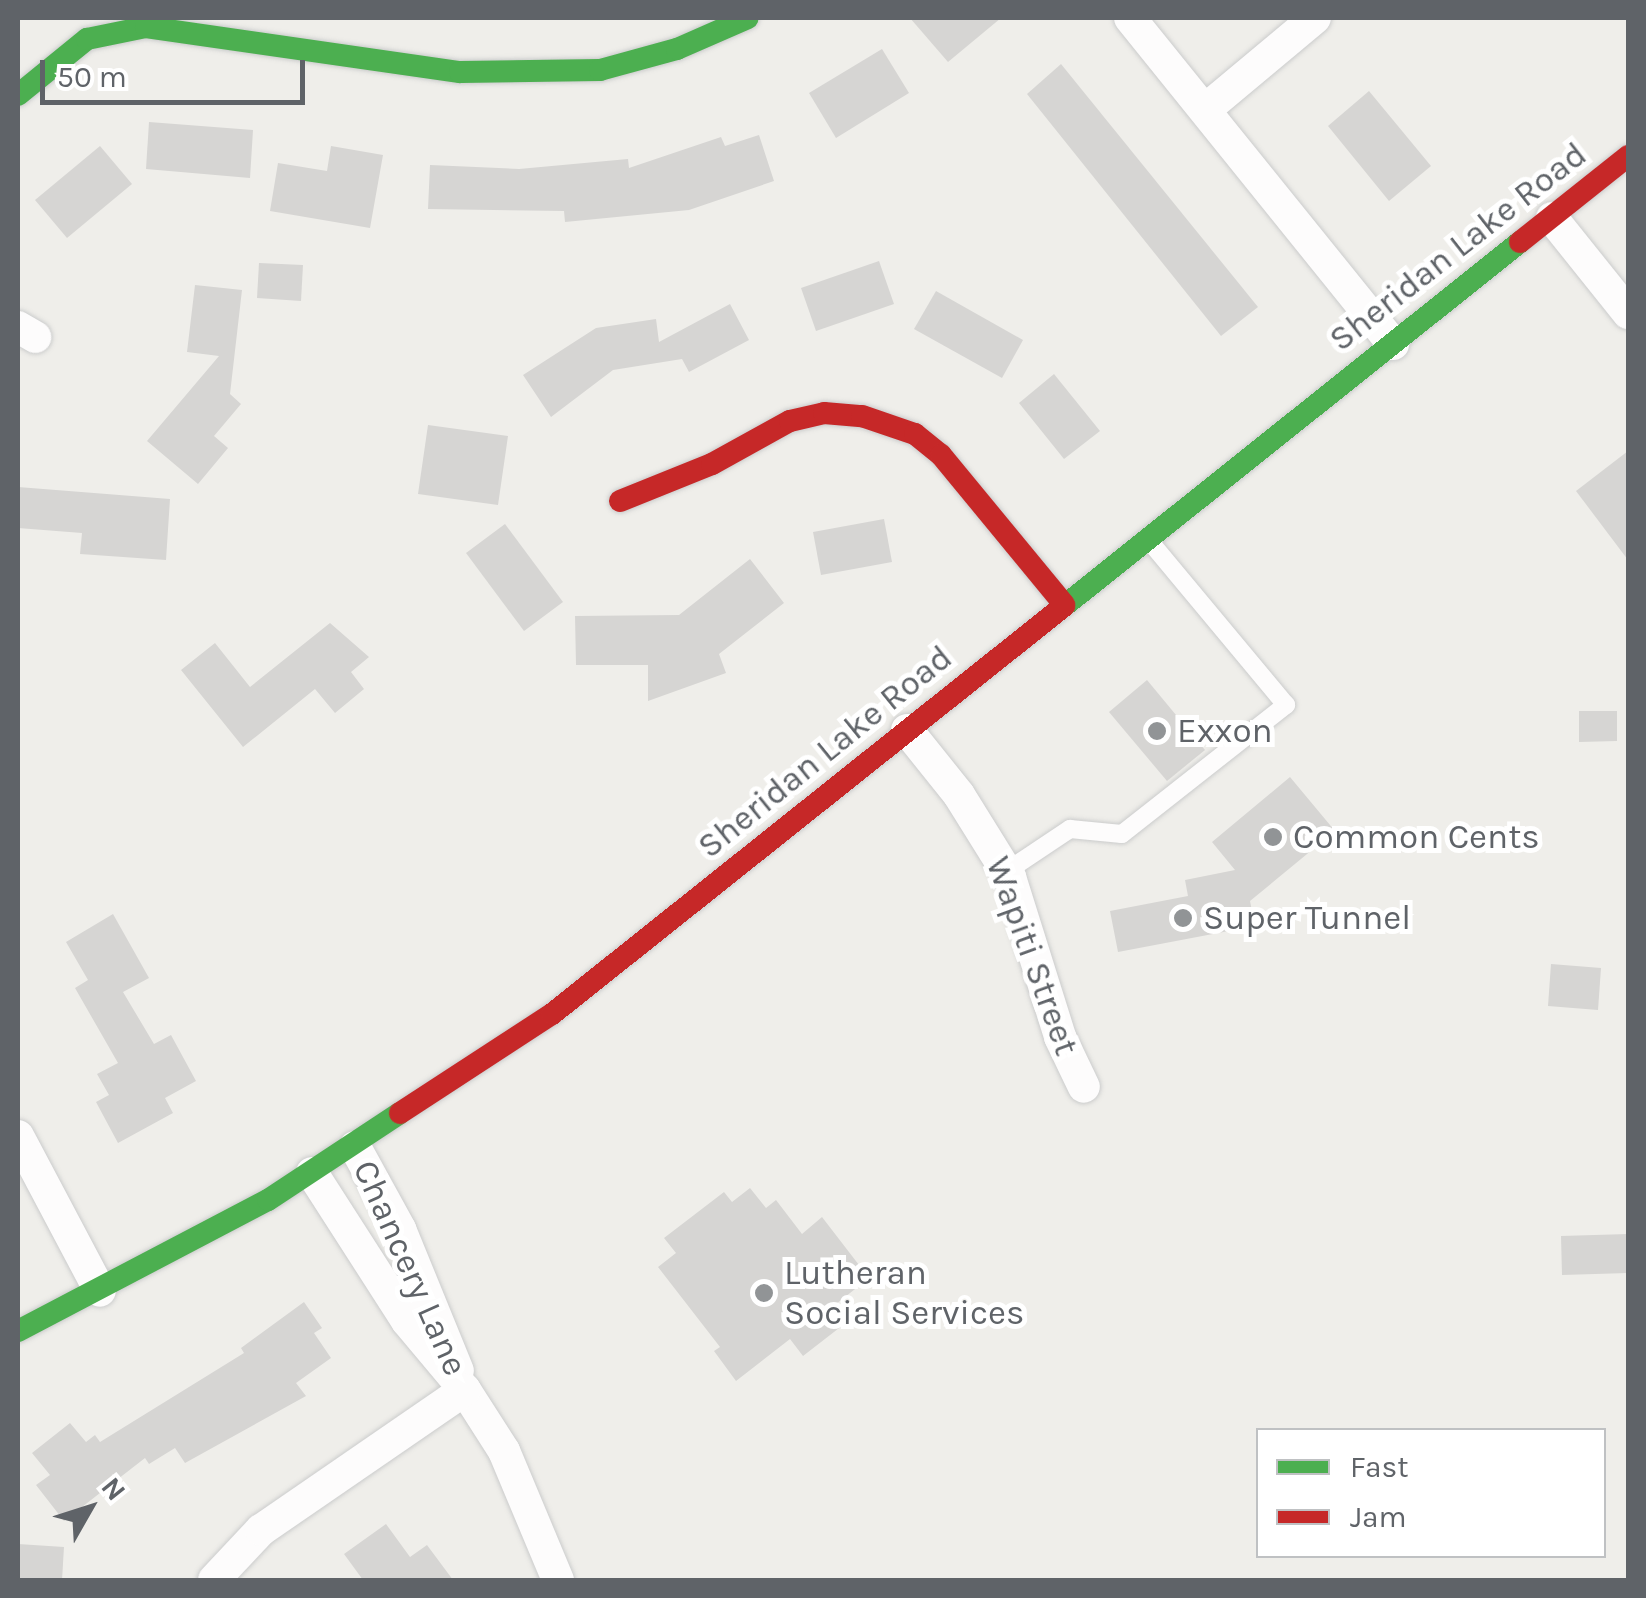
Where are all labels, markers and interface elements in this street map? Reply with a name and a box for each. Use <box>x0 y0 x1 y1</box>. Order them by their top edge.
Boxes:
scale bar <box>45 40 310 102</box>
text: 50 m <box>57 59 127 95</box>
street label: Sheridan Lake Road <box>1321 133 1595 361</box>
street label: Sheridan Lake Road <box>689 637 961 867</box>
place label: Exxon <box>1177 710 1273 752</box>
marker: Exxon <box>1146 720 1168 742</box>
place label: Common Cents <box>1293 816 1540 858</box>
marker: Common Cents <box>1262 826 1284 848</box>
street label: Wapiti Street <box>977 851 1087 1061</box>
place label: Super Tunnel <box>1203 897 1411 939</box>
marker: Super Tunnel <box>1172 907 1194 929</box>
street label: Chancery Lane <box>344 1154 476 1382</box>
place label: Lutheran Social Services <box>784 1252 1024 1334</box>
marker: Lutheran Social Services <box>753 1282 775 1304</box>
legend <box>1256 1428 1606 1558</box>
text: Fast <box>1350 1449 1409 1485</box>
north arrow <box>40 1458 140 1558</box>
text: N <box>95 1471 133 1507</box>
text: Jam <box>1350 1499 1407 1535</box>

